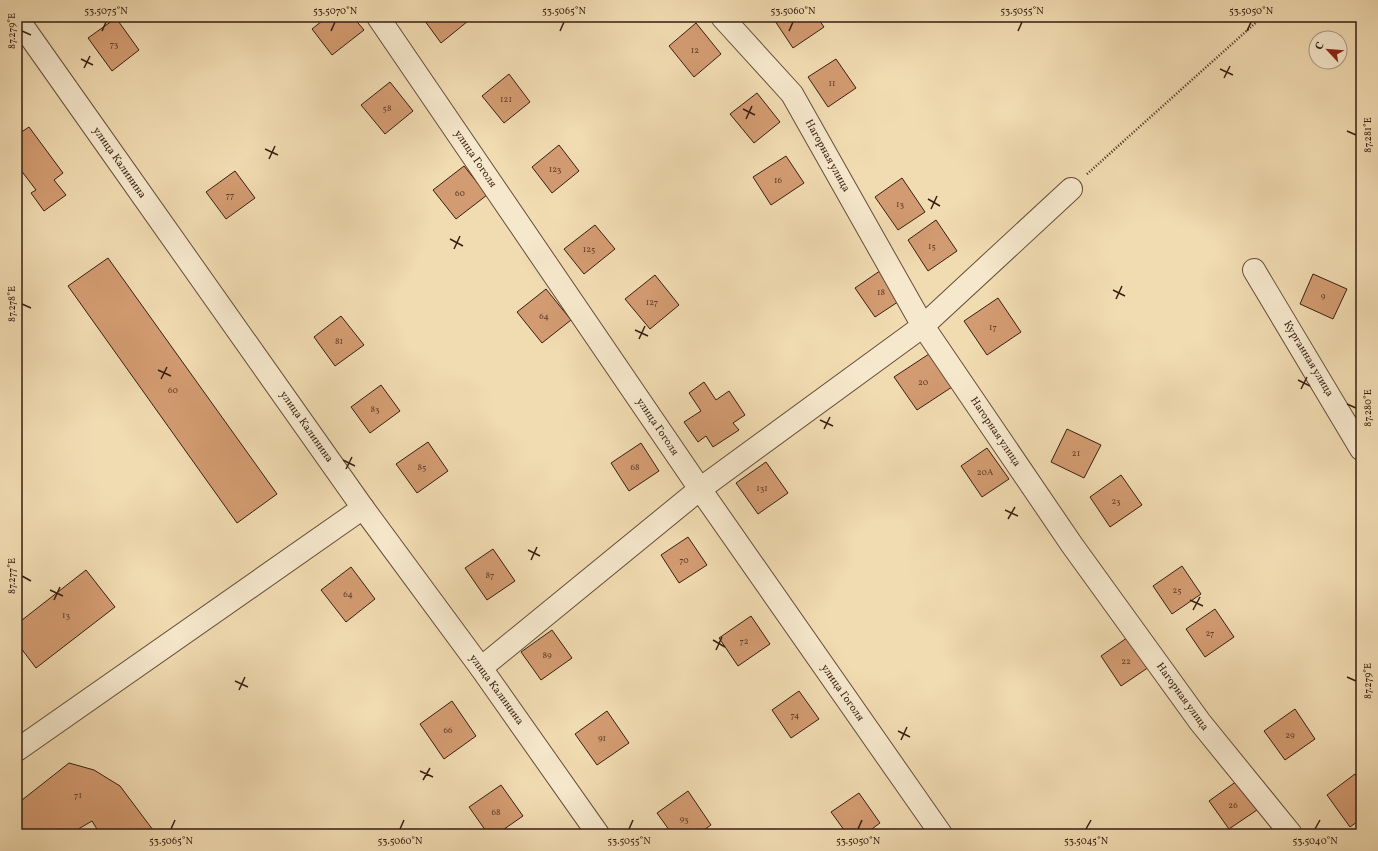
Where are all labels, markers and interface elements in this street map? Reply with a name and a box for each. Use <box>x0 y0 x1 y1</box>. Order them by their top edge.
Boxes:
text: 53.5075°N <box>84 4 128 18</box>
text: 53.5070°N <box>313 4 358 18</box>
text: 53.5065°N <box>542 4 587 18</box>
text: 53.5060°N <box>771 4 816 18</box>
text: 53.5055°N <box>1000 4 1044 18</box>
text: 53.5050°N <box>1229 4 1274 18</box>
text: 87.279°E <box>5 13 19 49</box>
north arrow <box>1308 30 1348 70</box>
house number: 73 <box>110 38 119 51</box>
text: С <box>1312 40 1329 53</box>
house number: 12 <box>691 44 699 57</box>
house number: 11 <box>829 77 835 90</box>
house number: 121 <box>500 93 512 106</box>
house number: 58 <box>383 102 392 115</box>
street label: Нагорная улица <box>801 117 853 196</box>
text: 87.281°E <box>1361 117 1375 153</box>
street label: улица Калинина <box>89 124 150 202</box>
street label: улица Гоголя <box>450 127 500 191</box>
house number: 123 <box>549 163 562 176</box>
house number: 16 <box>774 174 782 187</box>
house number: 60 <box>455 187 466 200</box>
house number: 77 <box>226 189 234 202</box>
house number: 13 <box>896 198 904 211</box>
house number: 15 <box>928 240 936 253</box>
house number: 125 <box>583 243 595 256</box>
text: 87.278°E <box>5 286 19 322</box>
house number: 18 <box>877 286 885 299</box>
house number: 9 <box>1321 290 1326 303</box>
house number: 127 <box>646 296 658 309</box>
house number: 64 <box>539 310 549 323</box>
street label: Курганная улица <box>1279 318 1337 400</box>
house number: 17 <box>989 321 997 334</box>
house number: 81 <box>335 335 343 348</box>
house number: 20 <box>918 376 929 389</box>
house number: 60 <box>168 384 179 397</box>
street label: улица Калинина <box>276 388 337 466</box>
text: 87.280°E <box>1361 389 1375 427</box>
street label: Нагорная улица <box>966 394 1024 470</box>
street label: улица Гоголя <box>632 395 682 459</box>
house number: 83 <box>370 403 380 416</box>
house number: 21 <box>1072 447 1080 460</box>
house number: 85 <box>418 461 426 474</box>
house number: 68 <box>630 461 640 474</box>
house number: 20А <box>977 466 994 479</box>
house number: 131 <box>756 482 768 495</box>
house number: 23 <box>1111 495 1121 508</box>
house number: 70 <box>679 554 689 567</box>
text: 87.277°E <box>5 558 19 594</box>
house number: 87 <box>486 569 494 582</box>
house number: 25 <box>1172 584 1182 597</box>
house number: 64 <box>343 588 353 601</box>
house number: 13 <box>62 609 70 622</box>
house number: 27 <box>1206 627 1214 640</box>
house number: 72 <box>739 635 749 648</box>
house number: 89 <box>542 649 552 662</box>
street label: улица Калинина <box>465 652 527 729</box>
house number: 22 <box>1121 655 1131 668</box>
street label: Нагорная улица <box>1152 660 1212 735</box>
street label: улица Гоголя <box>817 662 867 725</box>
text: 87.279°E <box>1361 663 1375 699</box>
house number: 74 <box>791 709 799 722</box>
house number: 66 <box>443 724 453 737</box>
house number: 29 <box>1285 729 1295 742</box>
house number: 91 <box>598 732 606 745</box>
house number: 71 <box>74 789 82 802</box>
house number: 26 <box>1228 799 1238 812</box>
house number: 68 <box>491 806 501 819</box>
house number: 93 <box>679 813 689 826</box>
text: 53.5065°N <box>149 834 194 848</box>
text: 53.5060°N <box>378 834 423 848</box>
text: 53.5055°N <box>607 834 651 848</box>
text: 53.5050°N <box>836 834 881 848</box>
text: 53.5045°N <box>1064 834 1109 848</box>
text: 53.5040°N <box>1292 834 1338 848</box>

